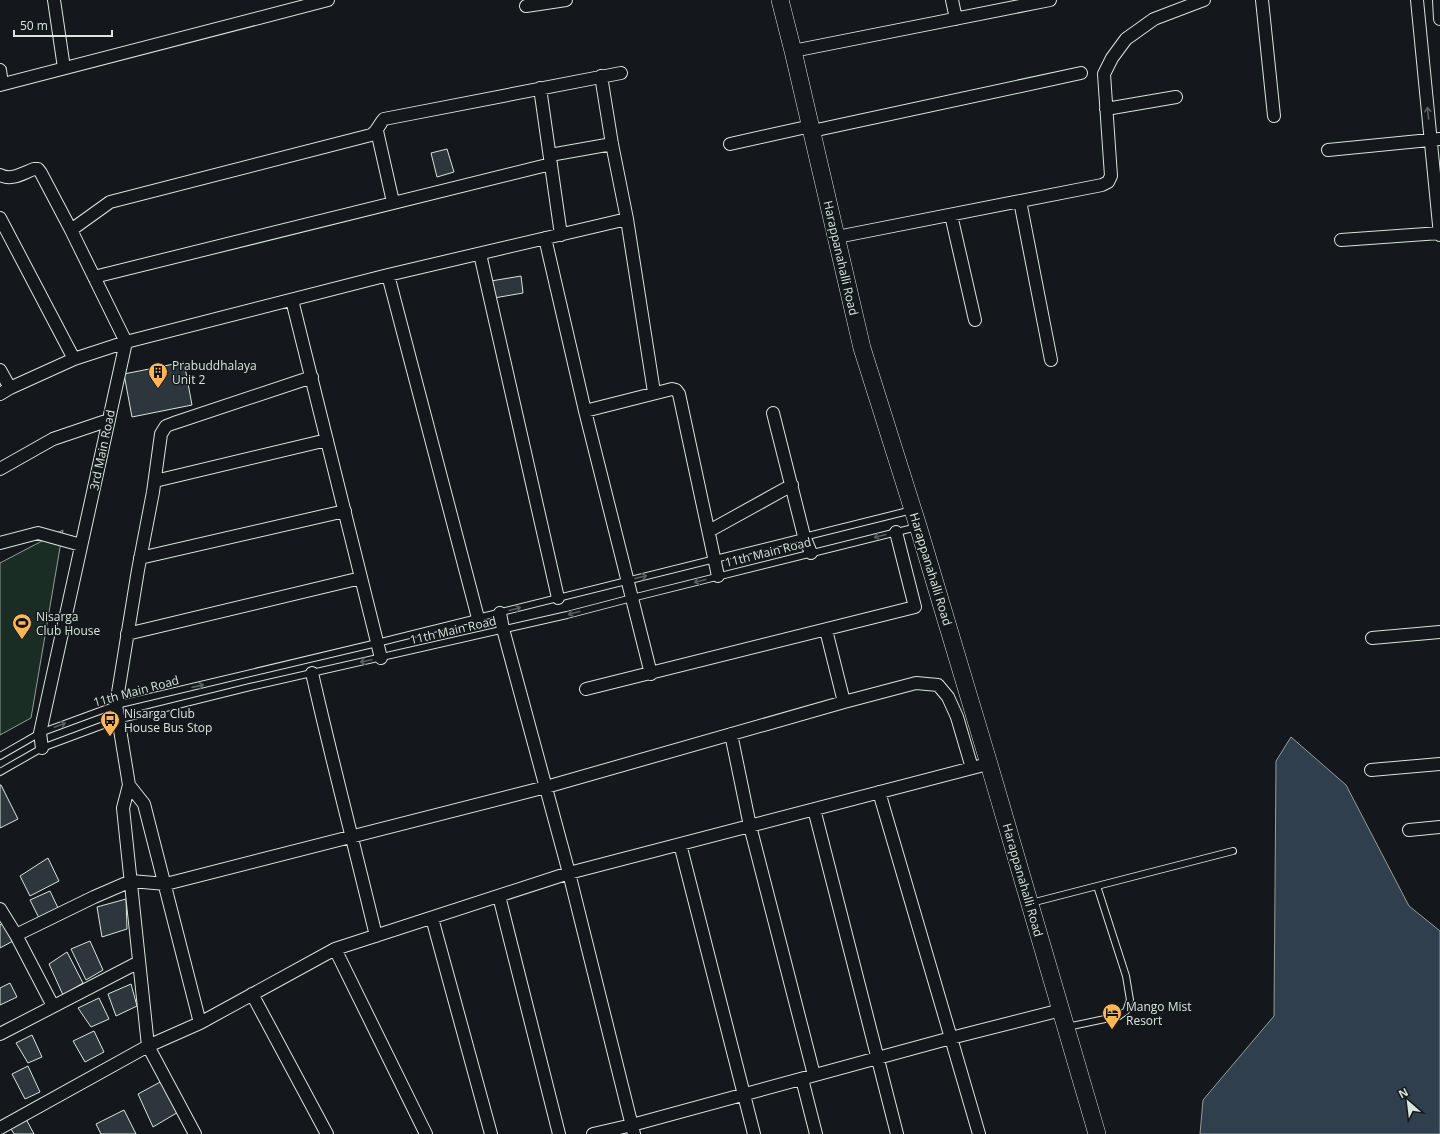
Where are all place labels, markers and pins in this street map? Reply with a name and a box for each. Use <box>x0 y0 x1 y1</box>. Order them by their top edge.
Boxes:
place label: Prabuddhalaya Unit 2 <box>172 357 257 388</box>
building icon: Prabuddhalaya Unit 2 <box>147 361 169 389</box>
place label: Nisarga Club House <box>36 608 101 639</box>
sports icon: Nisarga Club House <box>11 612 33 640</box>
place label: Nisarga Club House Bus Stop <box>124 705 212 736</box>
bus stop icon: Nisarga Club House Bus Stop <box>99 709 121 737</box>
place label: Mango Mist Resort <box>1126 998 1192 1029</box>
hotel icon: Mango Mist Resort <box>1101 1002 1123 1030</box>

